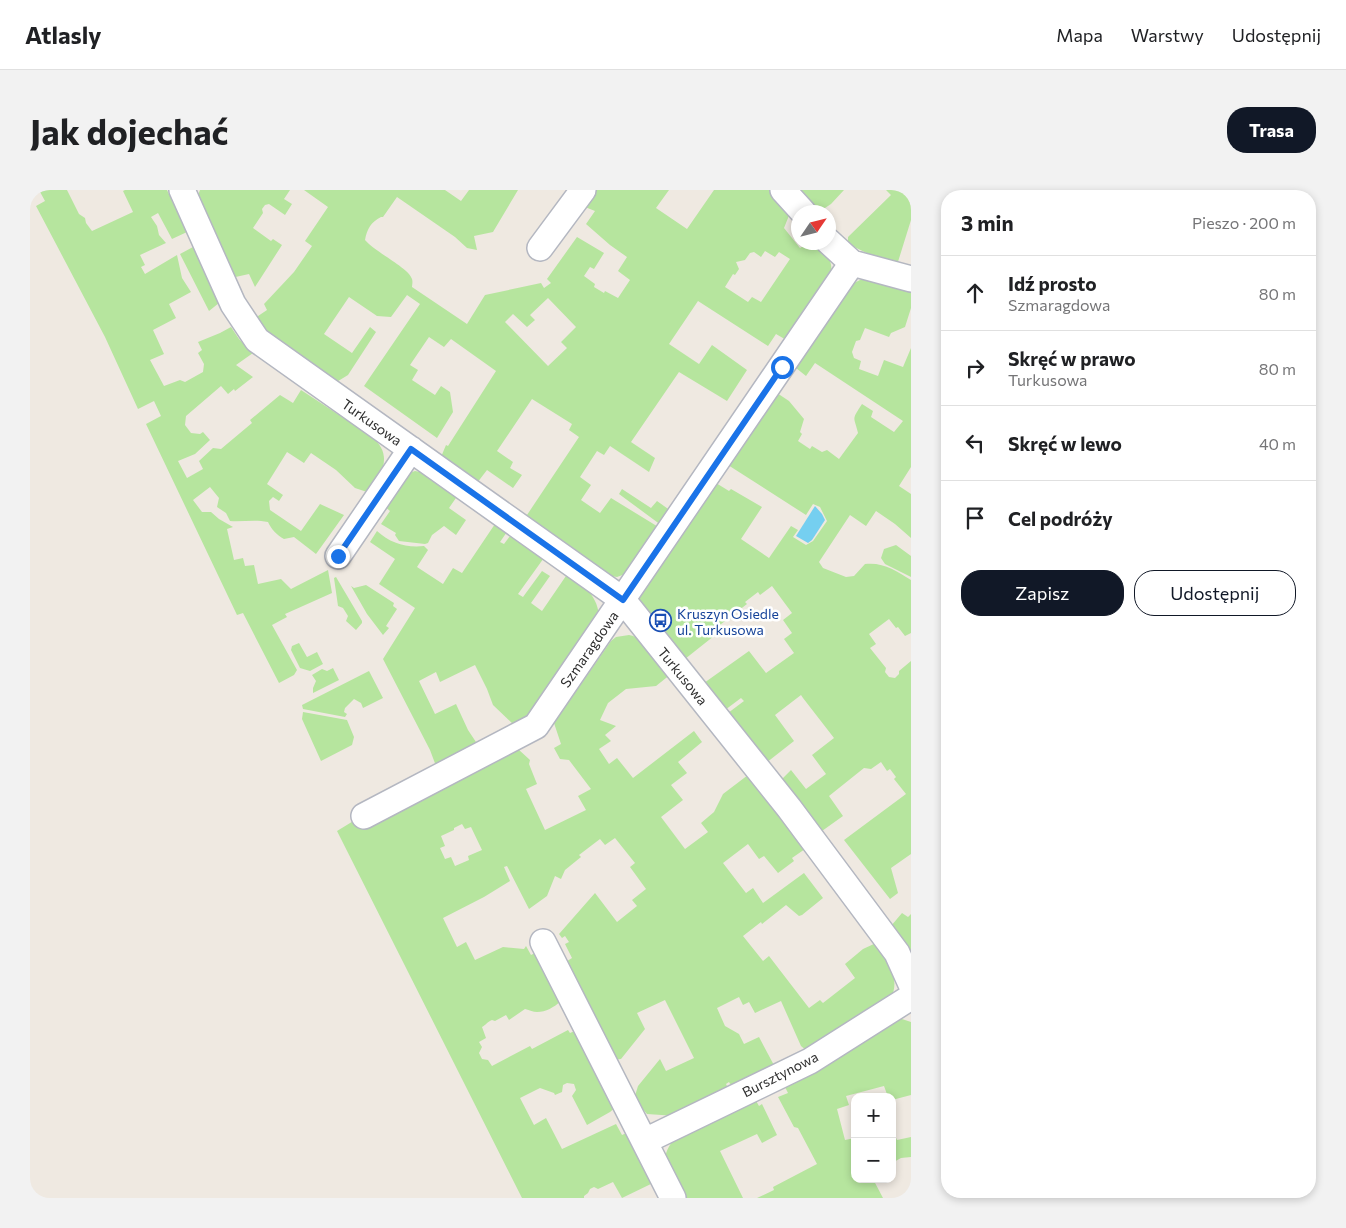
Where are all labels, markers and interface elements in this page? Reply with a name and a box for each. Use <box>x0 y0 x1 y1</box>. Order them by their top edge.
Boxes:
text: Atlasly <box>25 20 102 49</box>
text: Mapa <box>1056 24 1103 46</box>
text: Warstwy <box>1131 24 1204 46</box>
text: Udostępnij <box>1232 24 1321 46</box>
button: Trasa <box>1227 107 1316 153</box>
text: Jak dojechać <box>30 109 229 152</box>
north arrow <box>791 205 836 250</box>
text: 3 min <box>961 210 1014 235</box>
text: Pieszo · 200 m <box>1192 213 1296 232</box>
text: Idź prosto <box>1008 272 1097 295</box>
icon: ahead <box>961 279 989 307</box>
text: 80 m <box>1259 284 1296 303</box>
text: Szmaragdowa <box>1008 295 1110 314</box>
text: Skręć w prawo <box>1008 347 1136 370</box>
icon: right <box>961 354 989 382</box>
route start <box>771 356 794 379</box>
text: 80 m <box>1259 359 1296 378</box>
text: Turkusowa <box>1008 370 1087 389</box>
street label: Turkusowa <box>339 395 405 449</box>
icon: left <box>961 429 989 457</box>
text: Skręć w lewo <box>1008 432 1122 455</box>
text: 40 m <box>1259 434 1296 453</box>
icon: arrive <box>961 504 989 532</box>
text: Cel podróży <box>1008 507 1113 530</box>
route end <box>327 545 350 568</box>
button: Zapisz <box>961 570 1124 616</box>
button: Udostępnij <box>1134 570 1296 616</box>
place label: Kruszyn Osiedle ul. Turkusowa <box>677 605 779 638</box>
street label: Szmaragdowa <box>556 607 622 691</box>
bus stop icon: Kruszyn Osiedle ul. Turkusowa <box>649 609 673 633</box>
street label: Turkusowa <box>655 644 711 708</box>
street label: Bursztynowa <box>739 1048 821 1100</box>
map controls <box>851 1093 896 1183</box>
button: + <box>851 1093 896 1138</box>
button: − <box>851 1138 896 1183</box>

